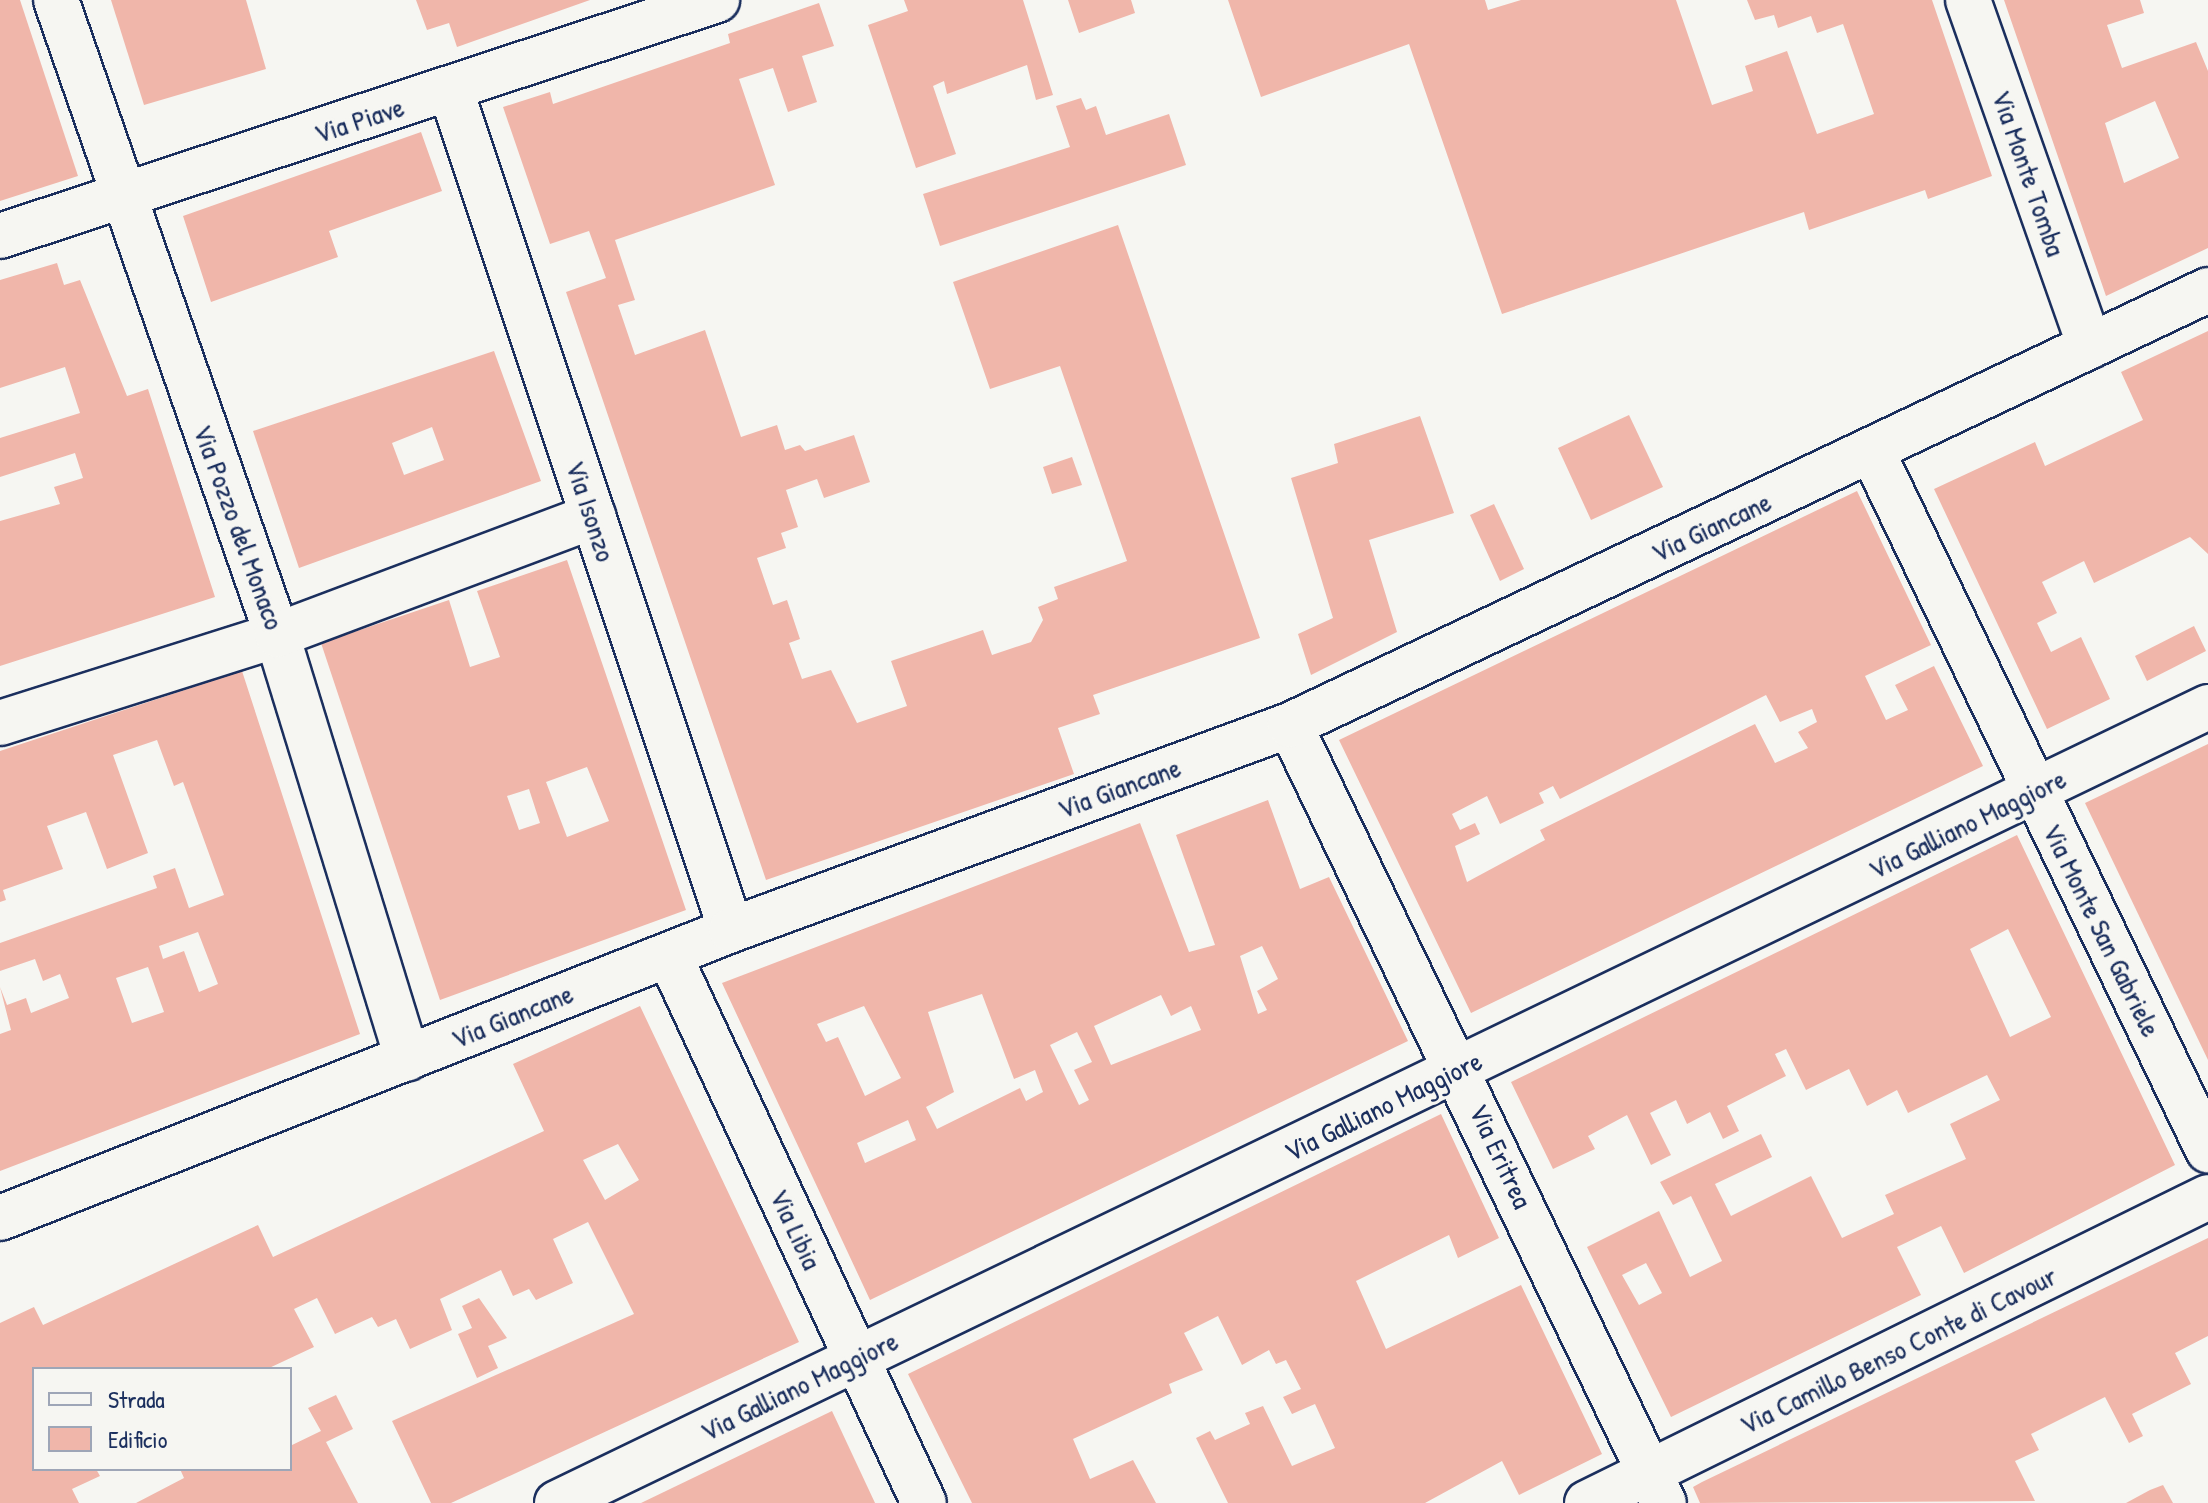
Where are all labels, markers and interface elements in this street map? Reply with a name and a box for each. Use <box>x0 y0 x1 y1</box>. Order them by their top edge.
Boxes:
street label: Via Monte Tomba <box>1985 86 2073 260</box>
street label: Via Piave <box>310 90 408 150</box>
street label: Via Pozzo del Monaco <box>186 420 292 634</box>
street label: Via Isonzo <box>559 456 623 566</box>
street label: Via Giancane <box>1646 485 1776 569</box>
street label: Via Giancane <box>1053 750 1185 826</box>
street label: Via Galliano Maggiore <box>1863 762 2071 886</box>
street label: Via Monte San Gabriele <box>2036 818 2168 1042</box>
street label: Via Giancane <box>446 976 578 1056</box>
street label: Via Galliano Maggiore <box>1279 1044 1487 1168</box>
street label: Via Eritrea <box>1462 1098 1540 1214</box>
street label: Via Libia <box>763 1183 829 1275</box>
street label: Via Camillo Benso Conte di Cavour <box>1734 1259 2062 1441</box>
street label: Via Galliano Maggiore <box>695 1324 903 1448</box>
legend <box>32 1367 292 1471</box>
text: Strada <box>108 1383 165 1415</box>
text: Edificio <box>108 1423 167 1455</box>

